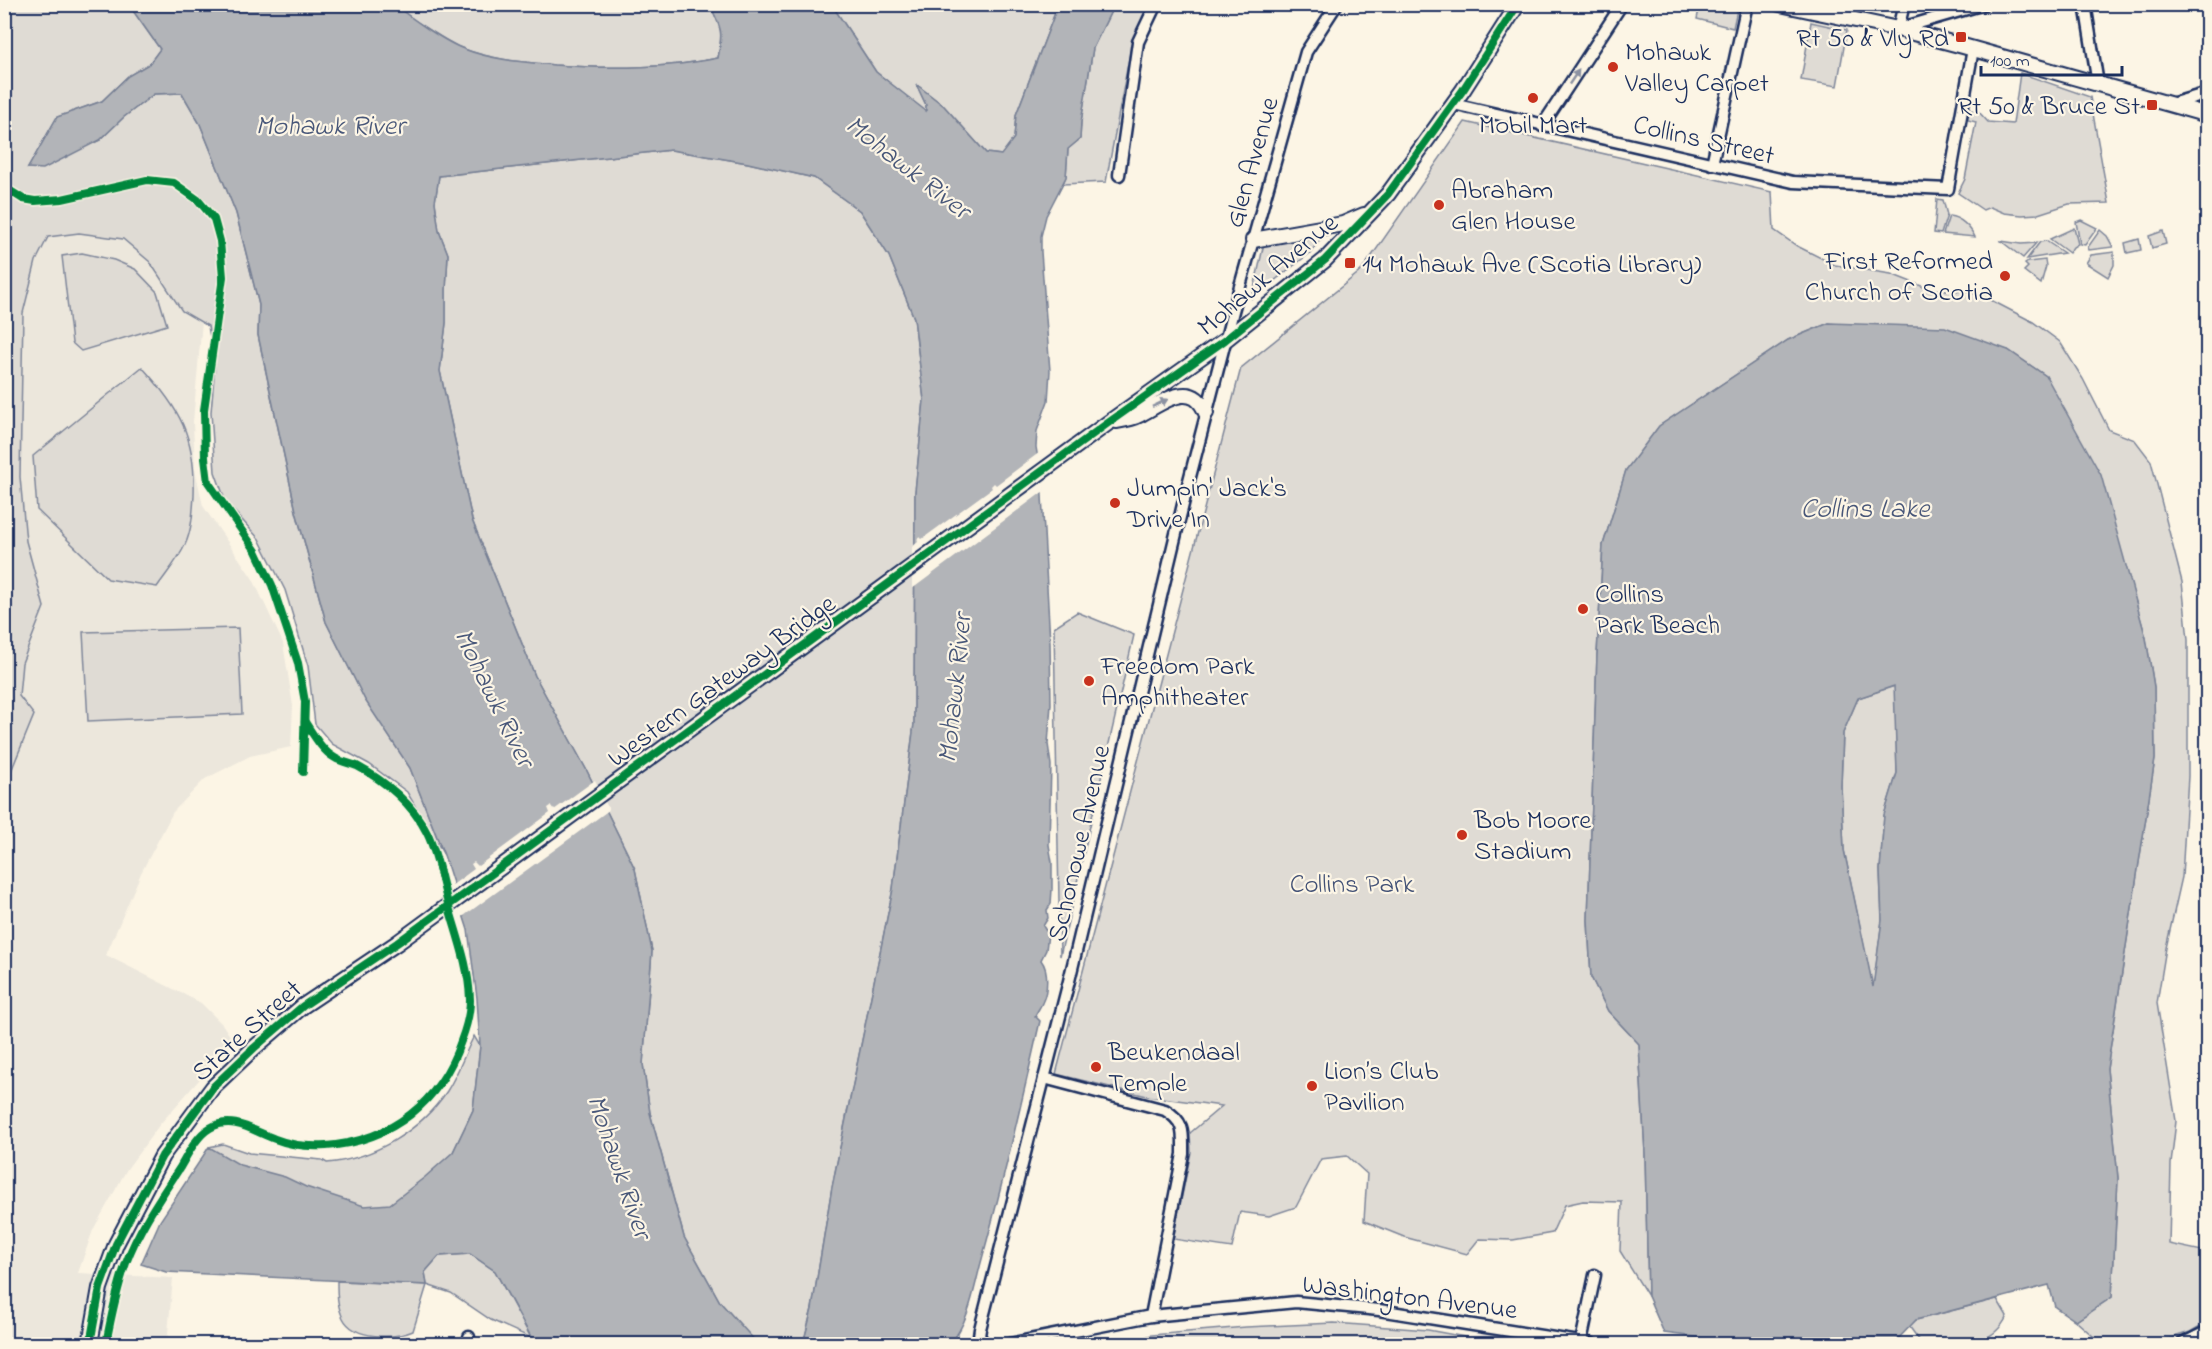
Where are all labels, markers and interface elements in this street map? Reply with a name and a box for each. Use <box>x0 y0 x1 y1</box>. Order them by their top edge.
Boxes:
place label: Rt 50 & Vly Rd <box>1796 20 1949 59</box>
marker: Rt 50 & Vly Rd <box>1954 30 1968 44</box>
place label: Mohawk Valley Carpet <box>1624 34 1769 104</box>
scale bar <box>1981 39 2122 77</box>
text: 100 m <box>1990 49 2030 75</box>
marker: Mohawk Valley Carpet <box>1606 60 1620 74</box>
one-way arrow <box>1568 69 1579 85</box>
place label: Rt 50 & Bruce St <box>1957 88 2140 127</box>
marker: Mobil Mart <box>1526 91 1540 105</box>
street label: Glen Avenue <box>1216 92 1291 233</box>
marker: Rt 50 & Bruce St <box>2145 98 2159 112</box>
street label: Collins Street <box>1629 106 1778 177</box>
water label: Mohawk River <box>255 107 408 148</box>
water label: Mohawk River <box>835 107 981 233</box>
place label: Mobil Mart <box>1479 107 1587 146</box>
place label: Abraham Glen House <box>1451 172 1576 242</box>
marker: Abraham Glen House <box>1432 198 1446 212</box>
street label: Mohawk Avenue <box>1190 205 1348 347</box>
place label: First Reformed Church of Scotia <box>1805 243 1993 313</box>
place label: 14 Mohawk Ave (Scotia Library) <box>1362 246 1701 285</box>
marker: 14 Mohawk Ave (Scotia Library) <box>1343 256 1357 270</box>
marker: First Reformed Church of Scotia <box>1998 269 2012 283</box>
one-way arrow <box>1152 399 1169 408</box>
place label: Jumpin' Jack's Drive In <box>1126 470 1287 540</box>
water label: Collins Lake <box>1801 490 1931 531</box>
marker: Jumpin' Jack's Drive In <box>1108 496 1122 510</box>
place label: Collins Park Beach <box>1595 576 1720 646</box>
street label: Western Gateway Bridge <box>600 585 845 778</box>
marker: Collins Park Beach <box>1576 602 1590 616</box>
water label: Mohawk River <box>928 609 985 765</box>
water label: Mohawk River <box>442 622 546 778</box>
place label: Freedom Park Amphitheater <box>1100 648 1255 718</box>
marker: Freedom Park Amphitheater <box>1082 674 1096 688</box>
street label: Schonowe Avenue <box>1039 740 1122 946</box>
place label: Bob Moore Stadium <box>1473 802 1592 872</box>
marker: Bob Moore Stadium <box>1455 828 1469 842</box>
park label: Collins Park <box>1290 866 1414 905</box>
street label: State Street <box>184 972 312 1092</box>
place label: Beukendaal Temple <box>1107 1034 1240 1104</box>
place label: Lion’s Club Pavilion <box>1324 1053 1438 1123</box>
marker: Beukendaal Temple <box>1089 1060 1103 1074</box>
marker: Lion’s Club Pavilion <box>1305 1079 1319 1093</box>
water label: Mohawk River <box>574 1090 663 1248</box>
street label: Washington Avenue <box>1300 1266 1520 1331</box>

